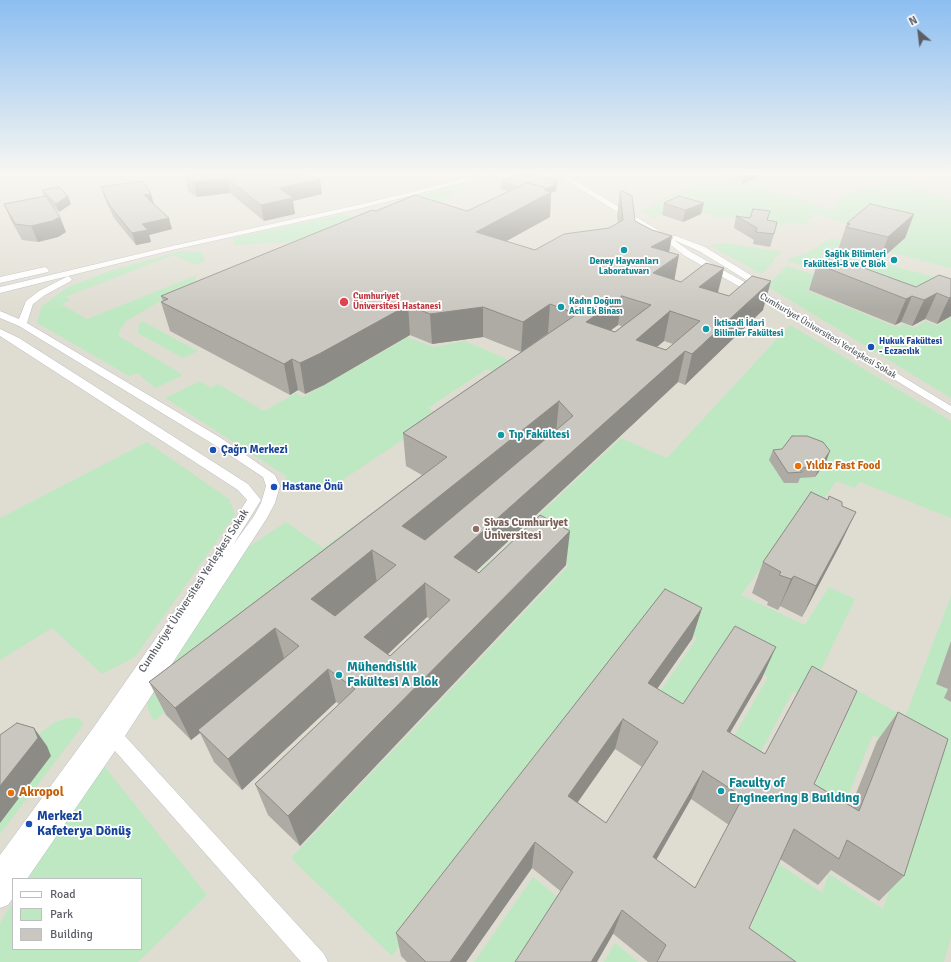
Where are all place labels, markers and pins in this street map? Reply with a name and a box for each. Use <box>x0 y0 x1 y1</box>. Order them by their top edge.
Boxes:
marker: Deney Hayvanları Laboratuvarı <box>619 245 629 255</box>
place label: Sağlık Bilimleri Fakültesi-B ve C Blok <box>804 250 886 271</box>
marker: Sağlık Bilimleri Fakültesi-B ve C Blok <box>889 255 899 265</box>
place label: Deney Hayvanları Laboratuvarı <box>589 257 659 278</box>
place label: Cumhuriyet Üniversitesi Hastanesi <box>353 292 441 313</box>
marker: Cumhuriyet Üniversitesi Hastanesi <box>338 296 350 308</box>
place label: Kadın Doğum Acil Ek Binası <box>569 297 623 318</box>
marker: Kadın Doğum Acil Ek Binası <box>556 302 566 312</box>
place label: İktisadi İdari Bilimler Fakültesi <box>714 319 783 340</box>
marker: İktisadi İdari Bilimler Fakültesi <box>701 324 711 334</box>
place label: Hukuk Fakültesi - Eczacılık <box>879 337 942 358</box>
marker: Hukuk Fakültesi - Eczacılık <box>866 342 876 352</box>
place label: Tıp Fakültesi <box>509 428 569 442</box>
marker: Tıp Fakültesi <box>496 430 506 440</box>
place label: Çağrı Merkezi <box>221 443 288 457</box>
marker: Çağrı Merkezi <box>208 445 218 455</box>
place label: Yıldız Fast Food <box>806 459 880 473</box>
marker: Yıldız Fast Food <box>793 461 803 471</box>
place label: Hastane Önü <box>282 480 343 494</box>
marker: Hastane Önü <box>269 482 279 492</box>
place label: Sivas Cumhuriyet Üniversitesi <box>484 516 568 542</box>
marker: Sivas Cumhuriyet Üniversitesi <box>471 524 481 534</box>
place label: Mühendislik Fakültesi A Blok <box>347 660 438 691</box>
marker: Mühendislik Fakültesi A Blok <box>334 670 344 680</box>
place label: Faculty of Engineering B Building <box>729 776 859 807</box>
place label: Akropol <box>19 785 64 801</box>
marker: Faculty of Engineering B Building <box>716 786 726 796</box>
marker: Akropol <box>6 788 16 798</box>
place label: Merkezi Kafeterya Dönüş <box>37 809 131 840</box>
marker: Merkezi Kafeterya Dönüş <box>24 819 34 829</box>

